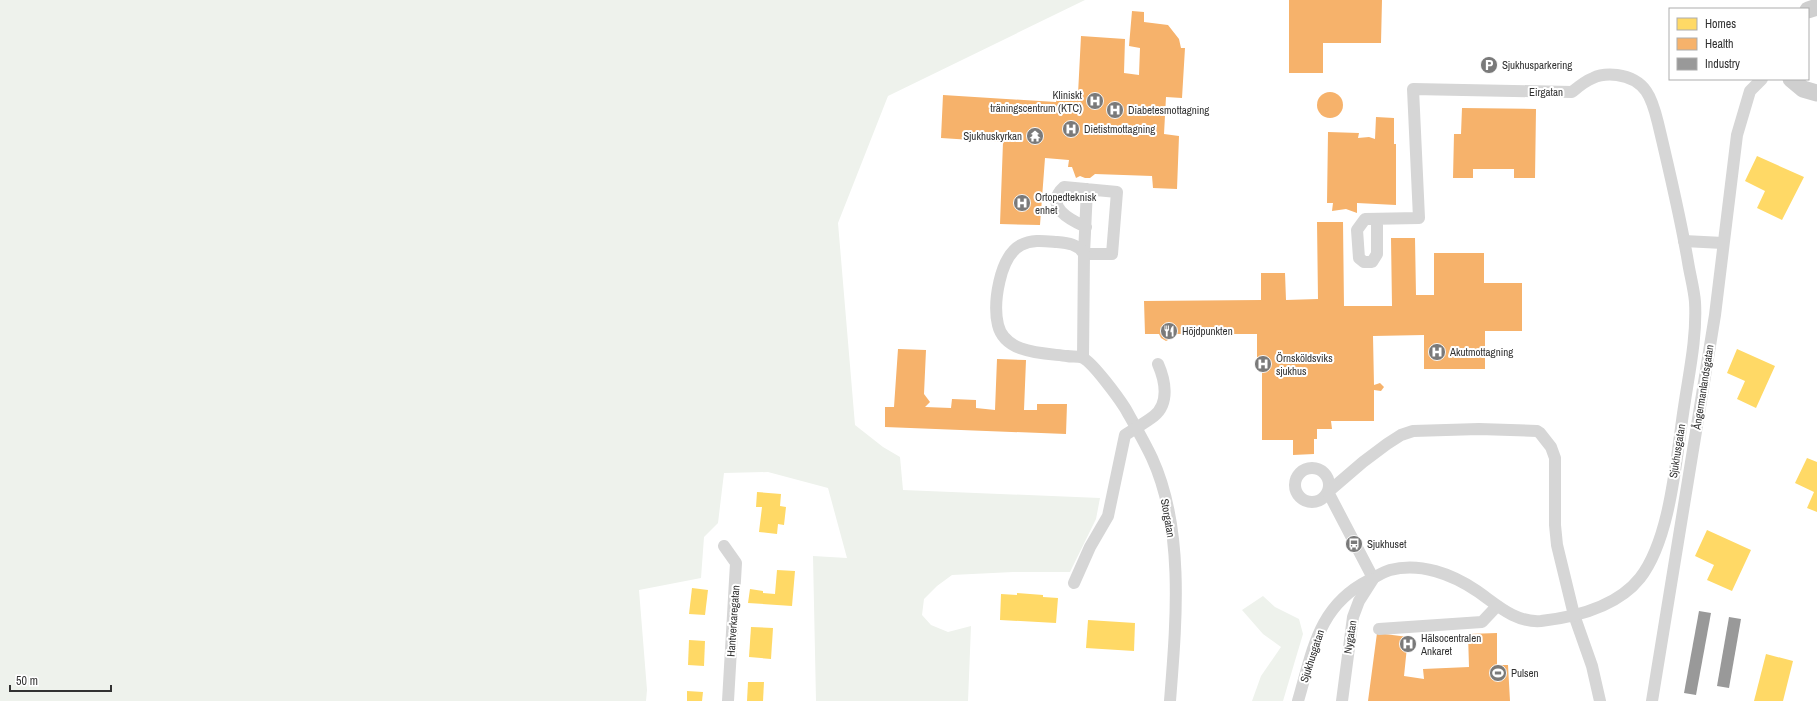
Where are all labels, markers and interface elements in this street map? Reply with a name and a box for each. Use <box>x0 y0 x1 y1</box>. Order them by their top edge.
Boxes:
legend <box>1669 8 1809 80</box>
text: Homes <box>1705 16 1736 32</box>
text: Health <box>1705 36 1733 52</box>
parking icon: Sjukhusparkering <box>1479 55 1499 75</box>
text: Industry <box>1705 56 1740 72</box>
place label: Sjukhusparkering <box>1502 58 1572 72</box>
street label: Eirgatan <box>1529 85 1563 99</box>
place label: Kliniskt träningscentrum (KTC) <box>990 88 1082 115</box>
hospital icon: Kliniskt träningscentrum (KTC) <box>1085 91 1105 111</box>
hospital icon: Diabetesmottagning <box>1105 100 1125 120</box>
place label: Diabetesmottagning <box>1128 103 1209 117</box>
hospital icon: Dietistmottagning <box>1061 119 1081 139</box>
place label: Dietistmottagning <box>1084 122 1155 136</box>
temple icon: Sjukhuskyrkan <box>1025 126 1045 146</box>
place label: Sjukhuskyrkan <box>963 129 1022 143</box>
place label: Ortopedteknisk enhet <box>1035 190 1097 217</box>
hospital icon: Ortopedteknisk enhet <box>1012 193 1032 213</box>
restaurant icon: Höjdpunkten <box>1159 321 1179 341</box>
place label: Höjdpunkten <box>1182 324 1233 338</box>
hospital icon: Akutmottagning <box>1427 342 1447 362</box>
street label: Ångermanlandsgatan <box>1689 344 1717 431</box>
place label: Akutmottagning <box>1449 345 1513 359</box>
place label: Örnsköldsviks sjukhus <box>1276 351 1333 378</box>
hospital icon: Örnsköldsviks sjukhus <box>1253 354 1273 374</box>
street label: Sjukhusgatan <box>1666 423 1688 479</box>
street label: Storgatan <box>1158 498 1178 538</box>
bus stop icon: Sjukhuset <box>1344 534 1364 554</box>
place label: Sjukhuset <box>1367 537 1407 551</box>
street label: Hantverkaregatan <box>724 585 742 657</box>
street label: Nygatan <box>1340 619 1360 655</box>
street label: Sjukhusgatan <box>1297 628 1327 684</box>
place label: Hälsocentralen Ankaret <box>1420 631 1481 658</box>
hospital icon: Hälsocentralen Ankaret <box>1398 634 1418 654</box>
sports icon: Pulsen <box>1488 663 1508 683</box>
place label: Pulsen <box>1511 666 1539 680</box>
scale bar <box>10 667 111 693</box>
text: 50 m <box>16 673 38 689</box>

